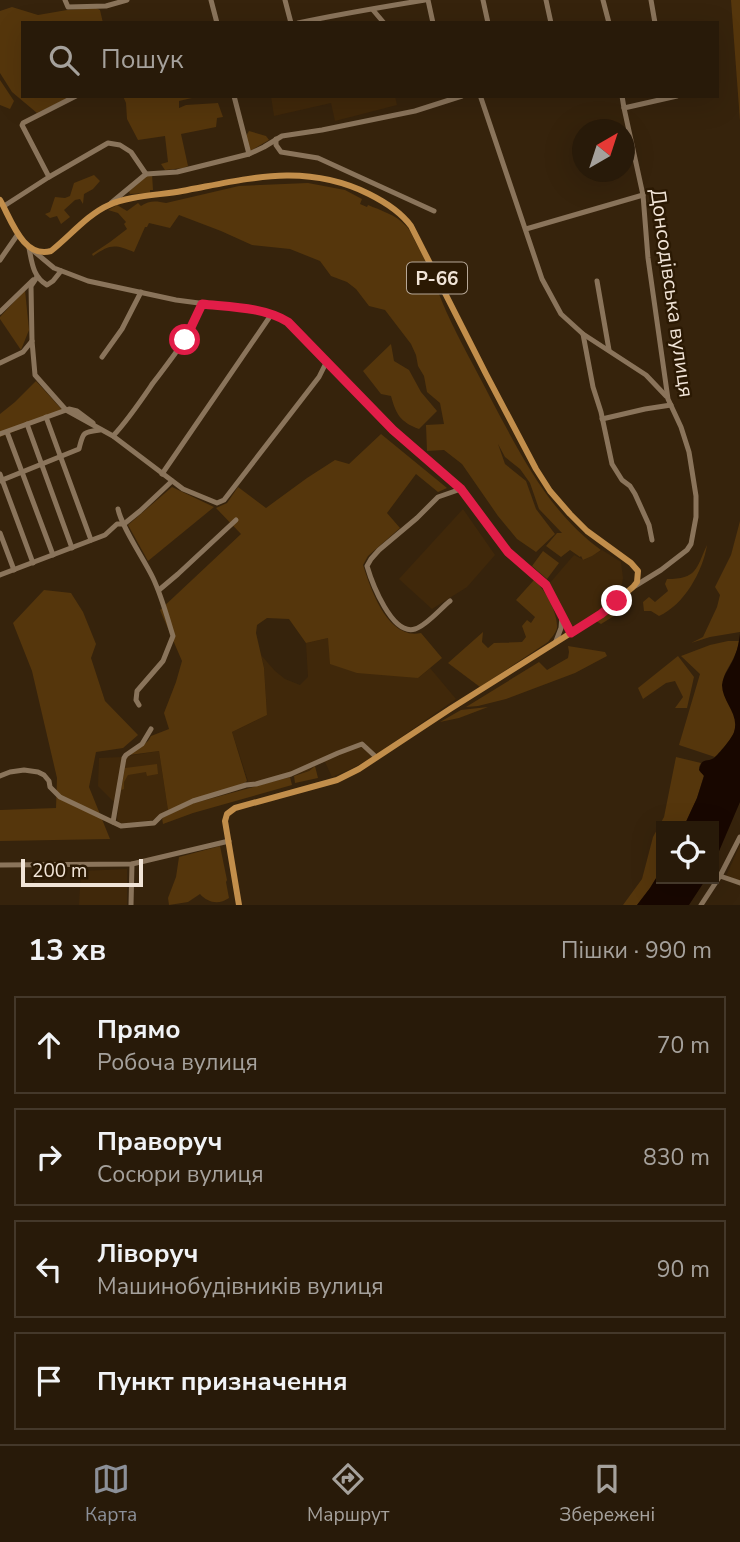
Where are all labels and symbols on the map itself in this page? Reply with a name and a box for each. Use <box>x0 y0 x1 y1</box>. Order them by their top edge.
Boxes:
north arrow <box>572 119 635 182</box>
street label: Донсодівська вулиця <box>643 187 701 399</box>
road number: Р-66 <box>407 262 467 294</box>
route start <box>169 324 200 355</box>
route end <box>601 585 632 616</box>
scale bar <box>21 856 144 888</box>

